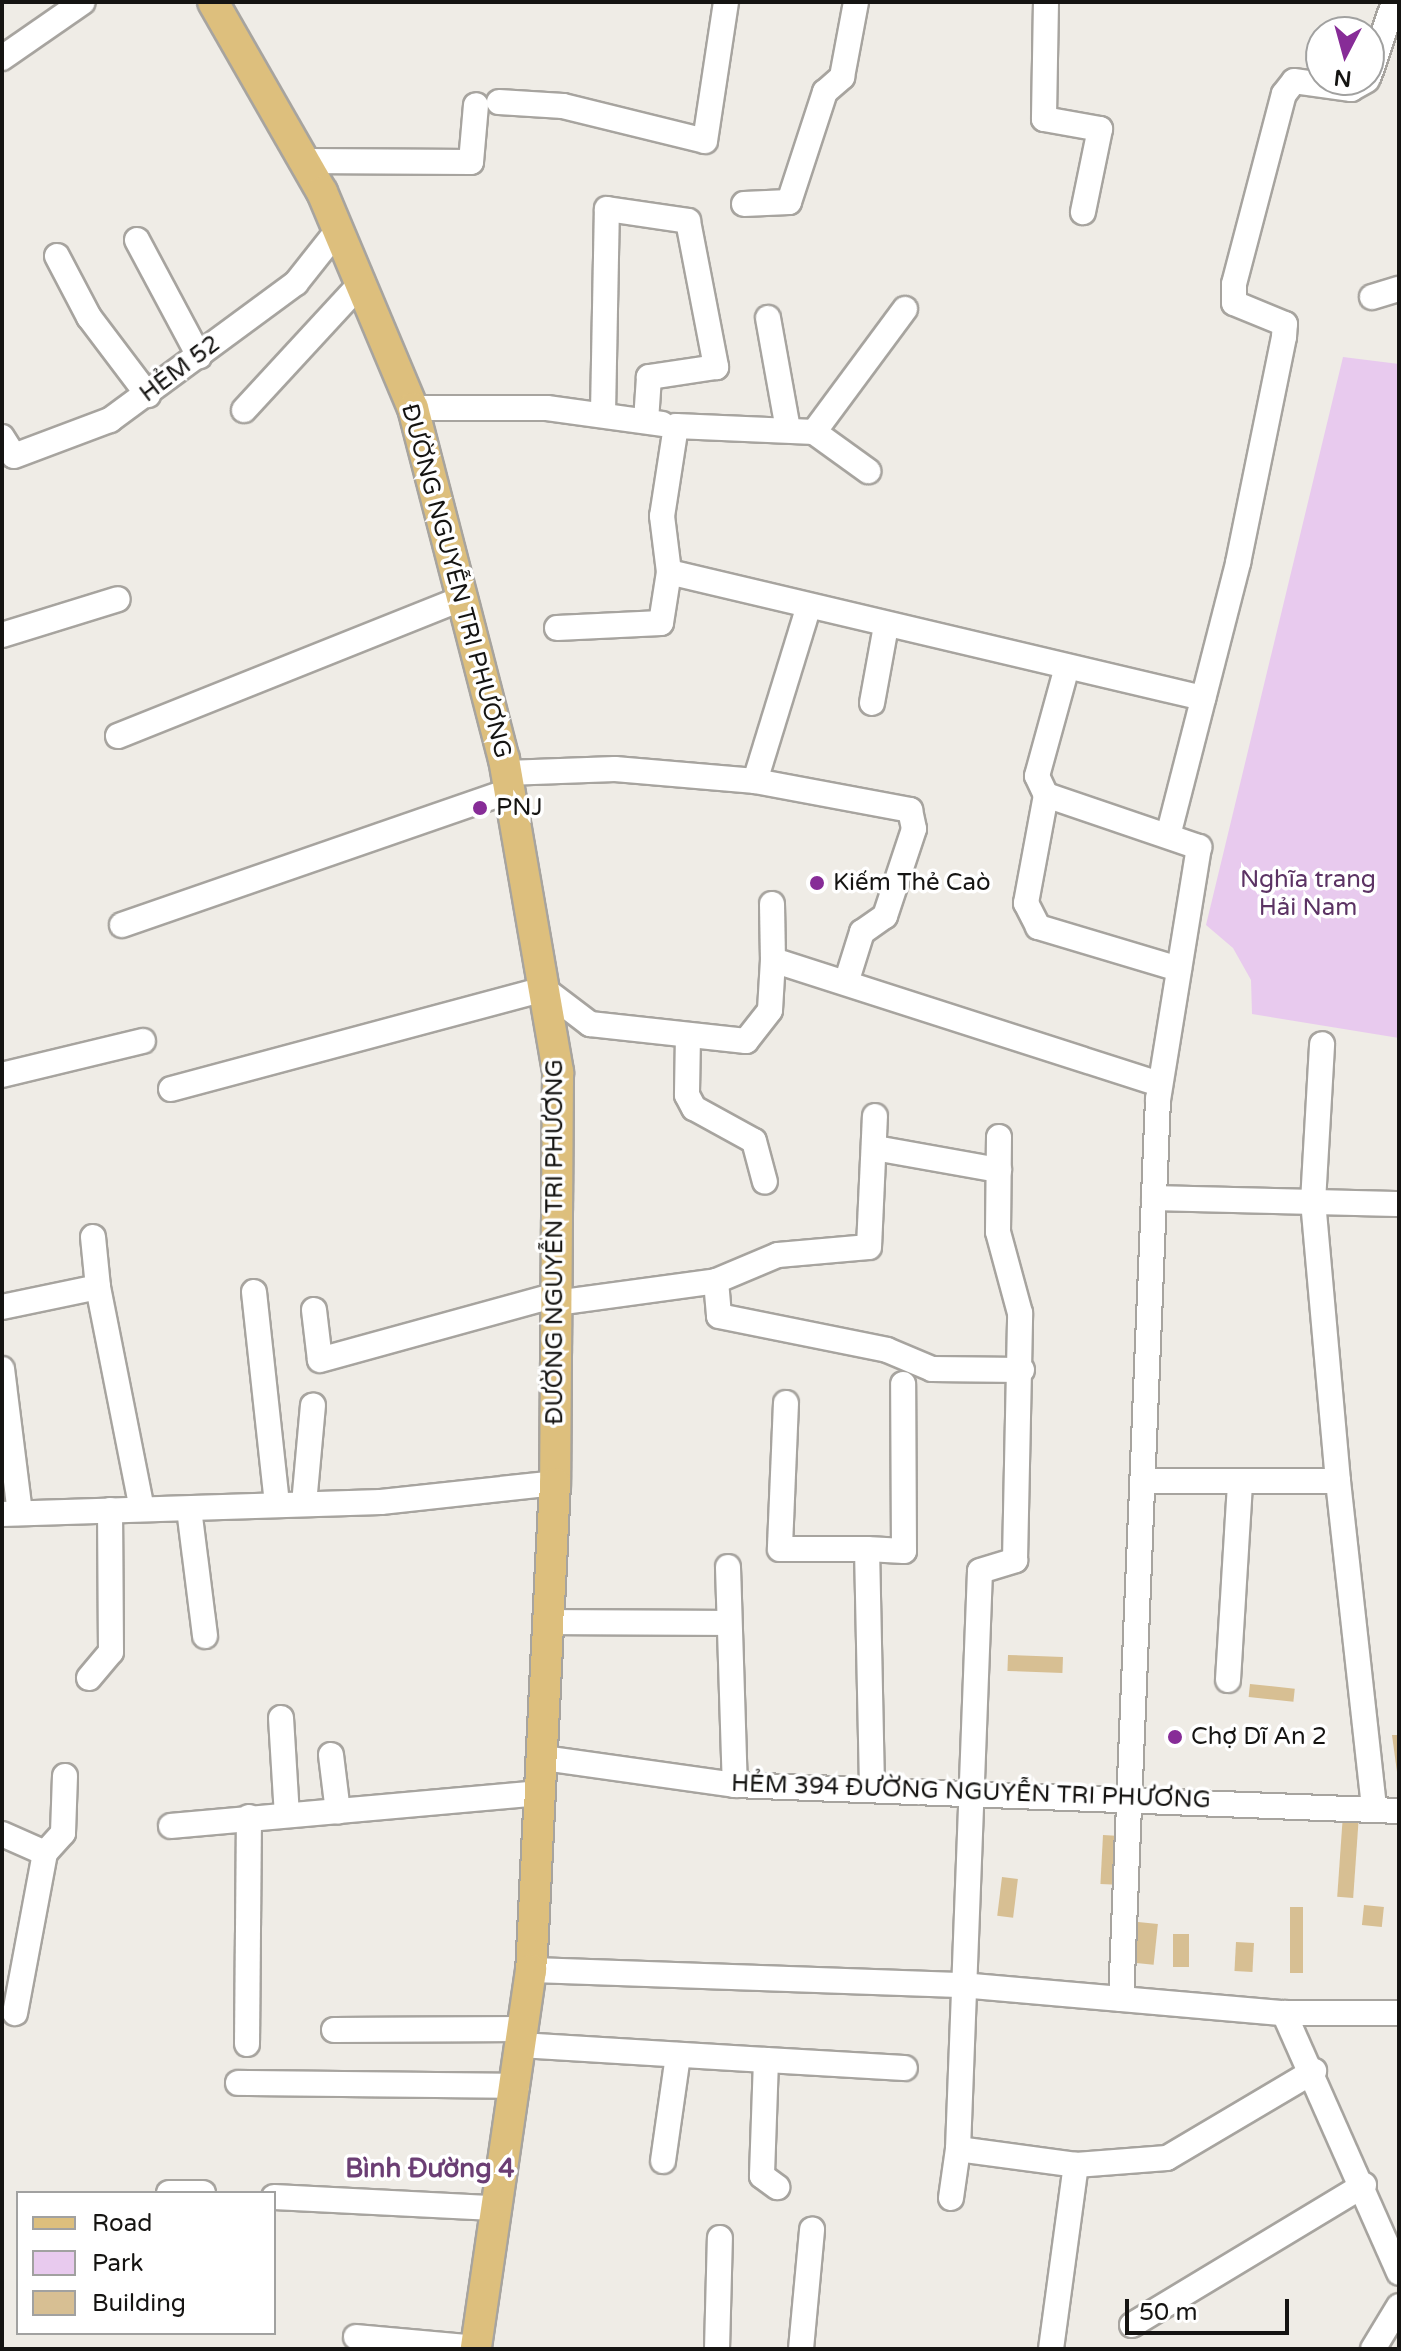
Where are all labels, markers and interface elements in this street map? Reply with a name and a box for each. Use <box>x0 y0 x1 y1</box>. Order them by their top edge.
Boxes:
north arrow <box>1305 16 1385 96</box>
text: N <box>1333 64 1353 92</box>
street label: HẺM 52 <box>134 330 226 408</box>
street label: ĐƯỜNG NGUYỄN TRI PHƯƠNG <box>395 401 517 761</box>
place label: PNJ <box>496 794 543 822</box>
marker: PNJ <box>471 799 489 817</box>
park label: Nghĩa trang Hải Nam <box>1240 866 1376 922</box>
place label: Kiếm Thẻ Caò <box>833 869 991 897</box>
marker: Kiếm Thẻ Caò <box>808 874 826 892</box>
street label: ĐƯỜNG NGUYỄN TRI PHƯƠNG <box>541 1059 569 1425</box>
place label: Chợ Dĩ An 2 <box>1191 1723 1327 1751</box>
marker: Chợ Dĩ An 2 <box>1166 1728 1184 1746</box>
street label: HẺM 394 ĐƯỜNG NGUYỄN TRI PHƯƠNG <box>731 1769 1211 1815</box>
district label: Bình Đường 4 <box>345 2153 515 2185</box>
legend <box>16 2191 276 2335</box>
text: Road <box>92 2209 152 2238</box>
text: Park <box>92 2249 143 2278</box>
scale bar <box>1129 2283 1293 2333</box>
text: Building <box>92 2289 186 2318</box>
text: 50 m <box>1139 2298 1197 2327</box>

